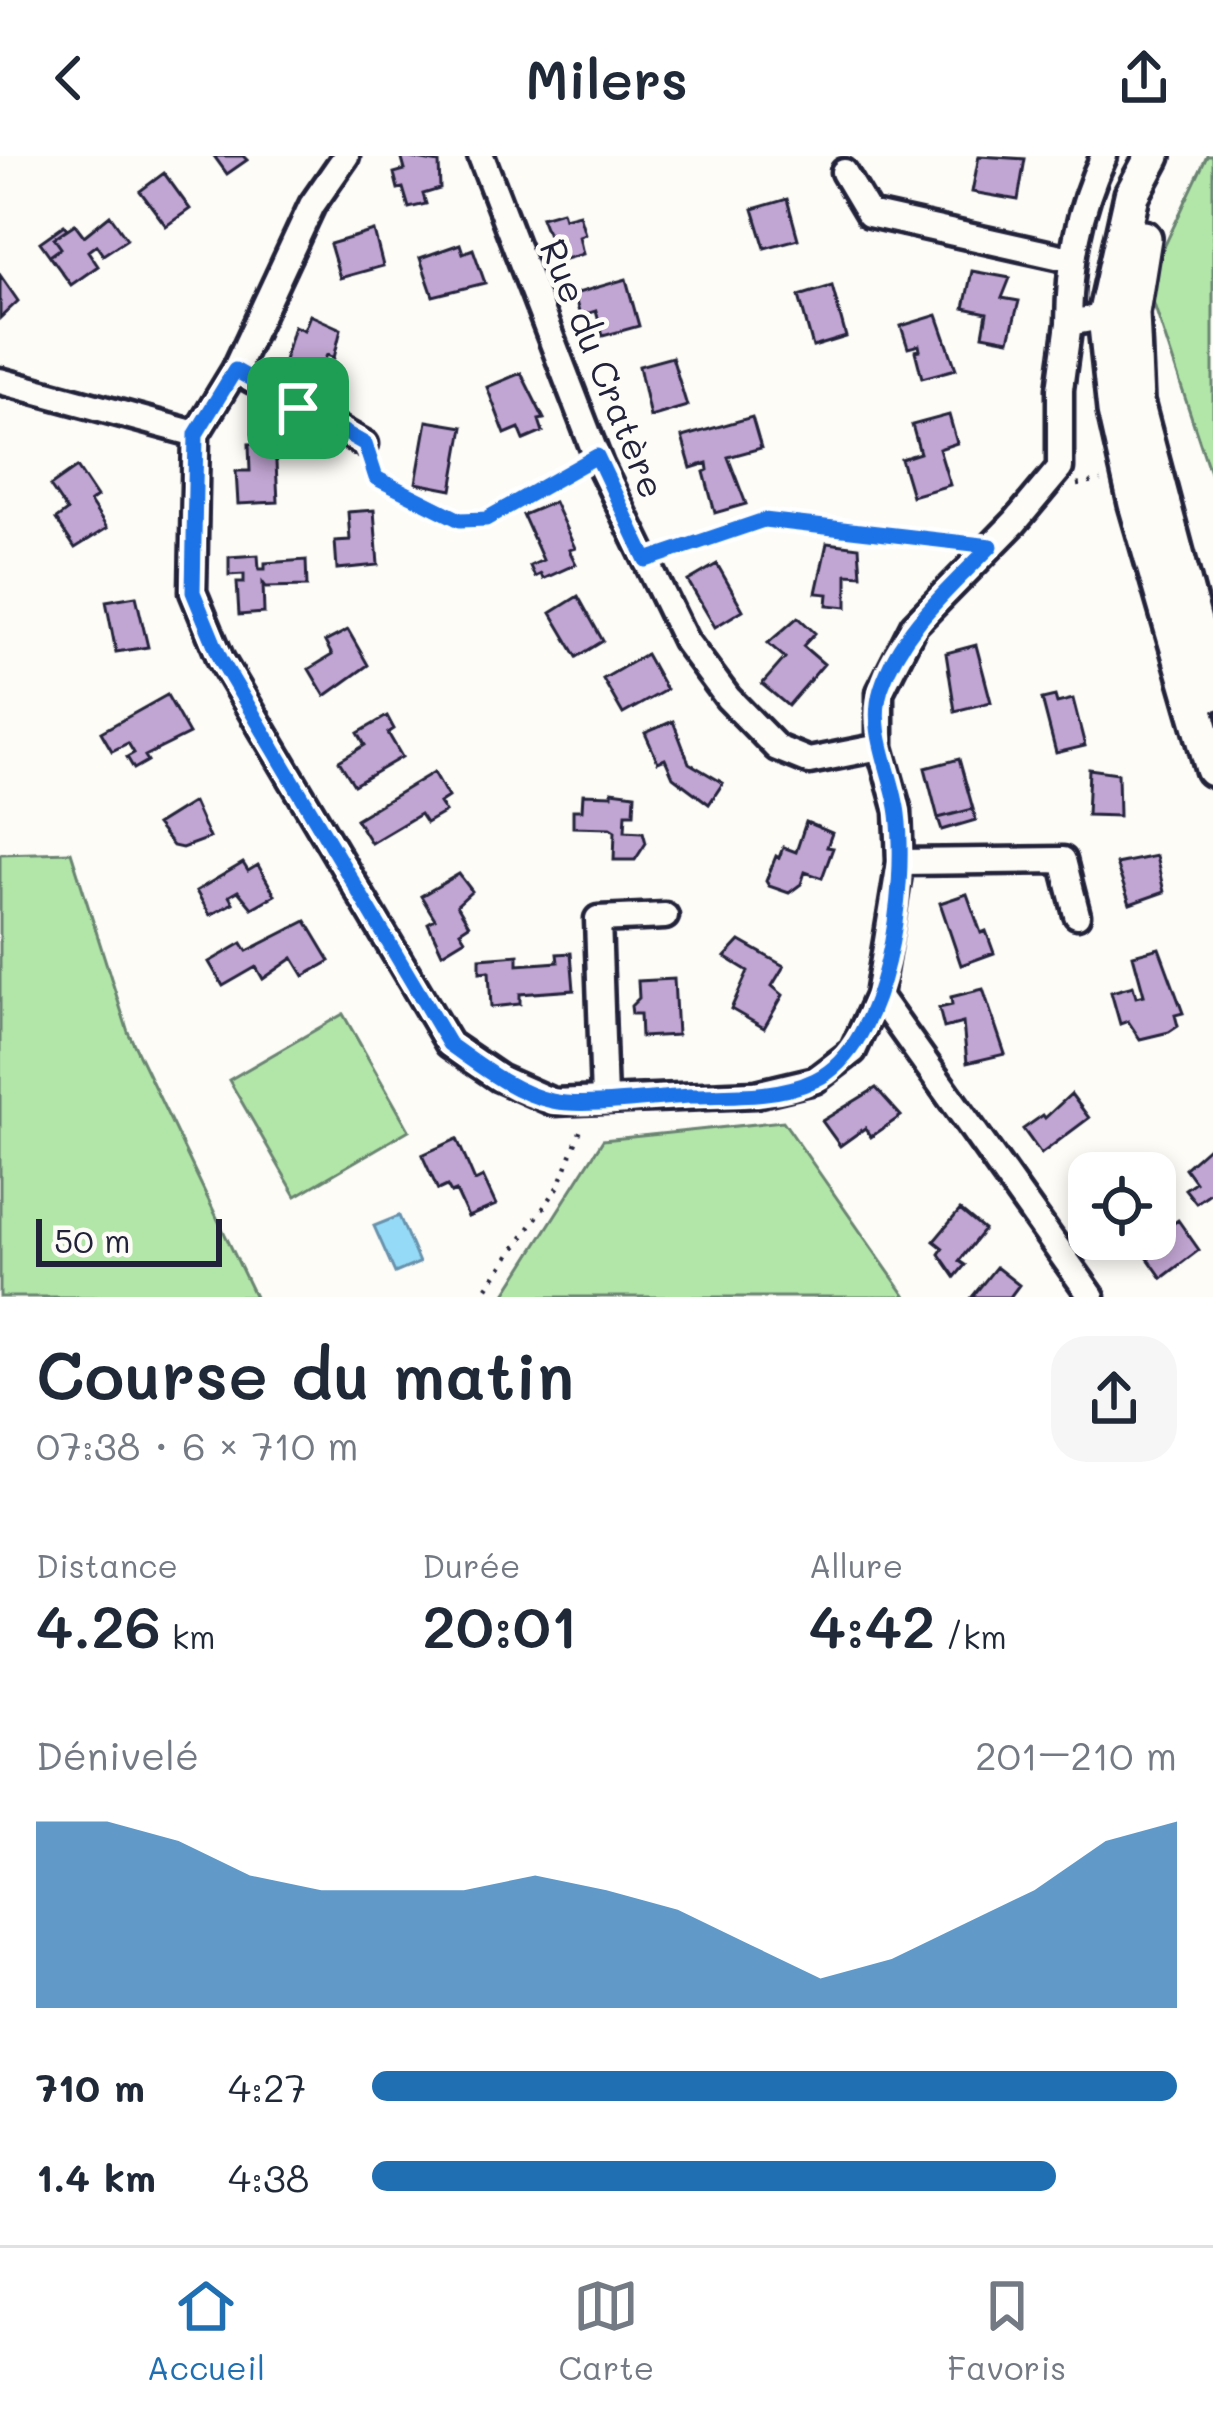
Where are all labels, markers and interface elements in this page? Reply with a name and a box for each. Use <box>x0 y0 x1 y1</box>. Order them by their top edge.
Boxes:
text: Milers <box>525 43 688 114</box>
icon: back <box>36 45 102 111</box>
icon: share <box>1111 45 1177 111</box>
street label: Rue du Cratère <box>531 232 677 504</box>
pin <box>247 357 349 459</box>
icon: arrive <box>265 375 331 441</box>
map controls <box>1068 1152 1176 1260</box>
button: locate <box>1068 1152 1176 1260</box>
scale bar <box>36 1213 222 1266</box>
text: 50 m <box>54 1218 130 1261</box>
text: Course du matin <box>36 1331 574 1417</box>
button: share <box>1051 1336 1177 1462</box>
text: 07:38 · 6 × 710 m <box>36 1419 359 1470</box>
text: Distance <box>36 1543 178 1586</box>
text: Durée <box>422 1543 520 1586</box>
text: Allure <box>809 1543 903 1586</box>
text: 4.26 <box>36 1586 161 1664</box>
text: 20:01 <box>422 1586 577 1664</box>
text: 4:42 <box>809 1586 935 1664</box>
text: km <box>161 1614 216 1657</box>
text: /km <box>935 1614 1007 1657</box>
text: Dénivelé <box>36 1729 199 1780</box>
text: 201–210 m <box>975 1729 1177 1780</box>
text: 710 m <box>36 2061 145 2112</box>
text: 4:27 <box>228 2061 306 2112</box>
text: 1.4 km <box>36 2151 156 2202</box>
text: 4:38 <box>228 2151 309 2202</box>
tab: Accueil <box>147 2273 265 2388</box>
tab: Carte <box>559 2273 654 2388</box>
tab: Favoris <box>948 2273 1066 2388</box>

